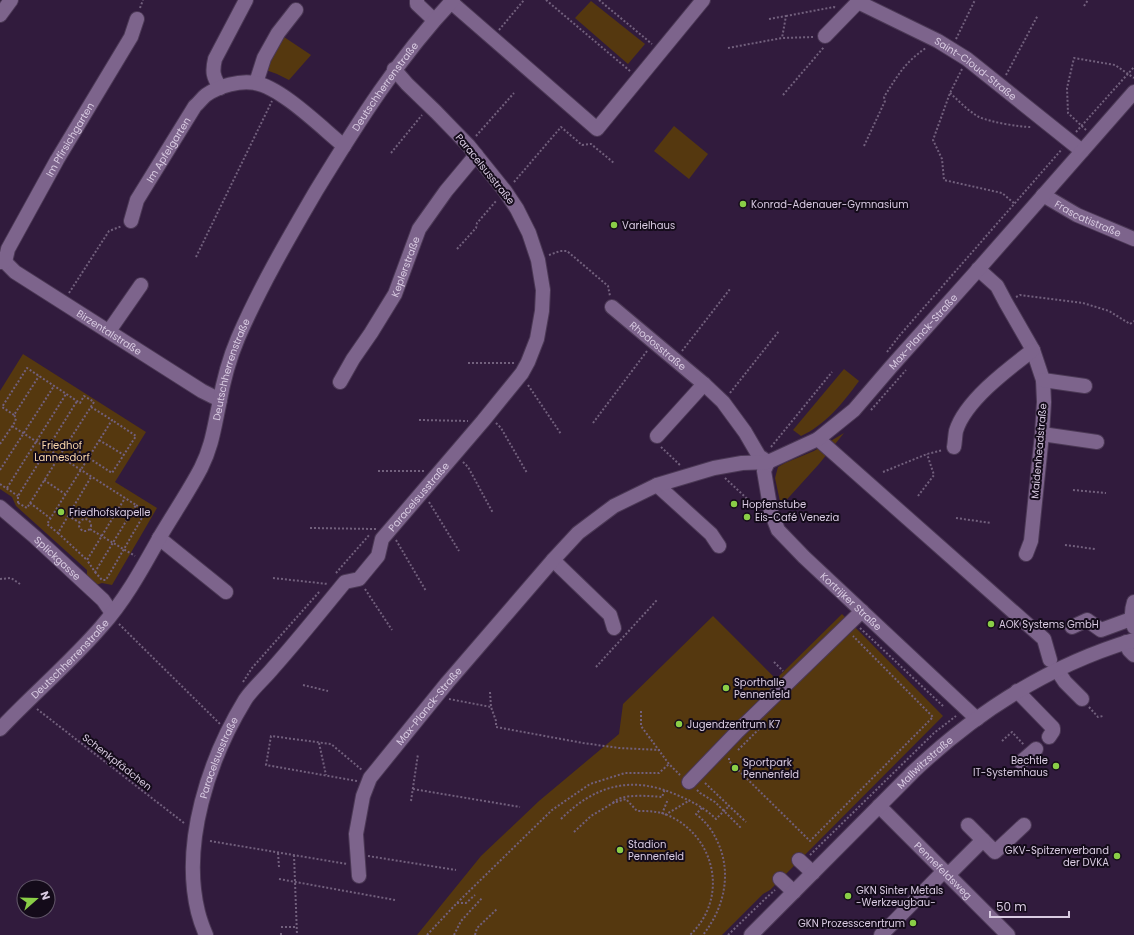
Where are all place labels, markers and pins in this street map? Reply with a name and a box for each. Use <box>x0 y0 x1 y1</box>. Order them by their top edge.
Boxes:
place label: Konrad-Adenauer-Gymnasium <box>751 197 909 212</box>
marker: Konrad-Adenauer-Gymnasium <box>738 199 748 209</box>
place label: Varielhaus <box>622 218 675 233</box>
marker: Varielhaus <box>609 220 619 230</box>
place label: Hopfenstube <box>742 497 806 512</box>
marker: Hopfenstube <box>729 499 739 509</box>
place label: Friedhofskapelle <box>69 505 151 520</box>
marker: Friedhofskapelle <box>56 507 66 517</box>
place label: Eis-Café Venezia <box>755 510 839 525</box>
marker: Eis-Café Venezia <box>742 512 752 522</box>
place label: AOK Systems GmbH <box>999 617 1099 632</box>
marker: AOK Systems GmbH <box>986 619 996 629</box>
place label: Sporthalle Pennenfeld <box>734 675 790 702</box>
marker: Sporthalle Pennenfeld <box>721 683 731 693</box>
place label: Jugendzentrum K7 <box>687 717 781 732</box>
marker: Jugendzentrum K7 <box>674 719 684 729</box>
place label: Bechtle IT-Systemhaus <box>973 753 1048 780</box>
place label: Sportpark Pennenfeld <box>743 755 799 782</box>
marker: Bechtle IT-Systemhaus <box>1051 761 1061 771</box>
marker: Sportpark Pennenfeld <box>730 763 740 773</box>
place label: Stadion Pennenfeld <box>628 837 684 864</box>
place label: GKV-Spitzenverband der DVKA <box>1005 843 1109 870</box>
marker: Stadion Pennenfeld <box>615 845 625 855</box>
marker: GKV-Spitzenverband der DVKA <box>1112 851 1122 861</box>
place label: GKN Sinter Metals -Werkzeugbau- <box>856 883 943 910</box>
marker: GKN Sinter Metals -Werkzeugbau- <box>843 891 853 901</box>
place label: GKN Prozesscenrtrum <box>798 916 905 931</box>
marker: GKN Prozesscenrtrum <box>908 918 918 928</box>

